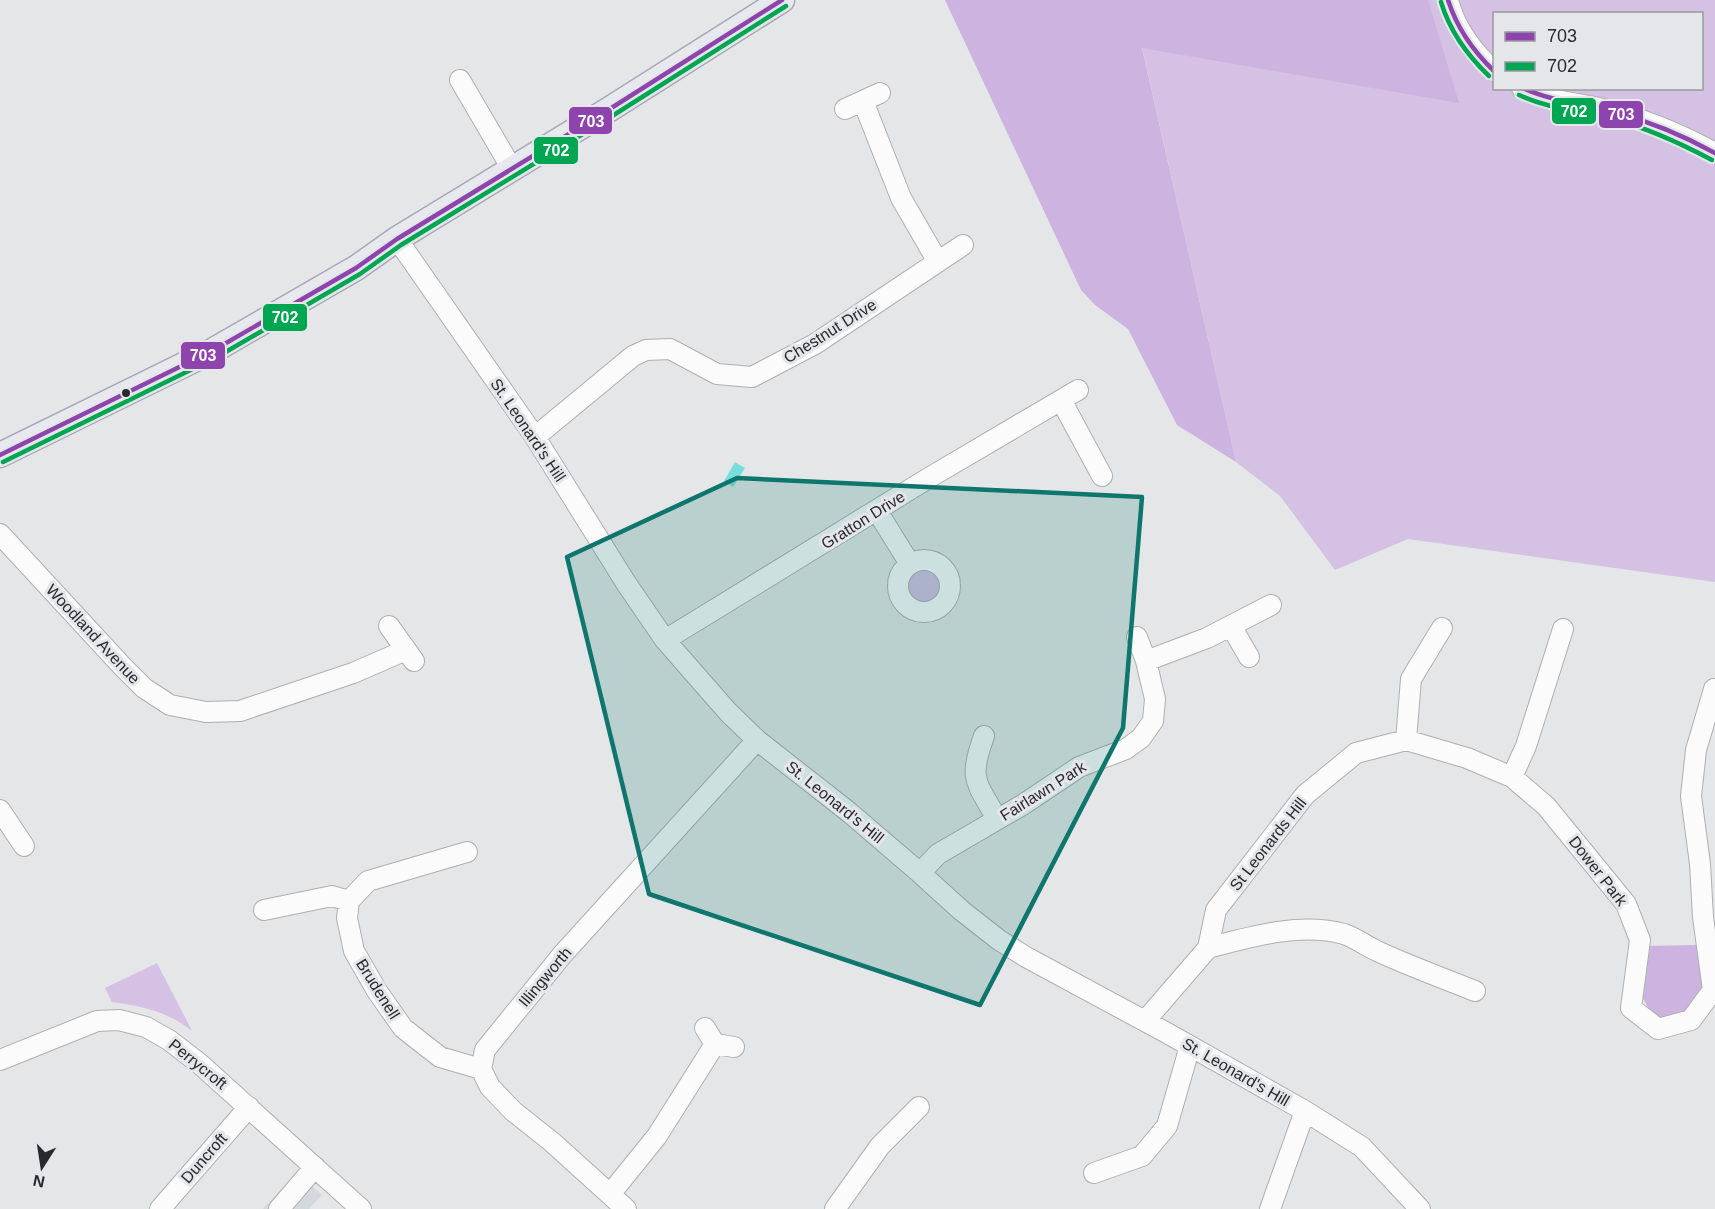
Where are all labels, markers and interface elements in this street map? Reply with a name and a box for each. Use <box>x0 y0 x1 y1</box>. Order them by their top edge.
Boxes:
legend <box>1493 12 1703 90</box>
text: 703 <box>1547 26 1577 46</box>
text: 702 <box>1547 56 1577 76</box>
line badge: 702 <box>1551 97 1597 125</box>
line badge: 703 <box>1598 100 1644 129</box>
text: 702 <box>1561 103 1587 120</box>
line badge: 703 <box>568 106 613 135</box>
text: 703 <box>1608 106 1634 123</box>
text: 703 <box>578 113 604 130</box>
line badge: 702 <box>533 136 579 165</box>
text: 702 <box>543 142 569 159</box>
street label: Chestnut Drive <box>781 296 879 366</box>
line badge: 702 <box>262 303 308 332</box>
text: 702 <box>272 309 298 326</box>
line badge: 703 <box>180 341 226 370</box>
text: 703 <box>190 347 216 364</box>
street label: St. Leonard's Hill <box>487 375 569 485</box>
unlabelled marker <box>120 387 132 399</box>
street label: Gratton Drive <box>818 488 908 552</box>
street label: Woodland Avenue <box>43 581 143 687</box>
street label: St. Leonard's Hill <box>783 757 887 847</box>
street label: Fairlawn Park <box>997 757 1090 824</box>
street label: St Leonards Hill <box>1227 794 1309 894</box>
street label: Dower Park <box>1566 833 1631 910</box>
street label: Illingworth <box>515 944 575 1010</box>
street label: Brudenell <box>353 956 403 1022</box>
street label: St. Leonard's Hill <box>1180 1035 1292 1109</box>
street label: Perrycroft <box>166 1036 231 1093</box>
street label: Duncroft <box>178 1129 231 1186</box>
north arrow <box>12 1137 72 1197</box>
text: N <box>32 1172 46 1191</box>

